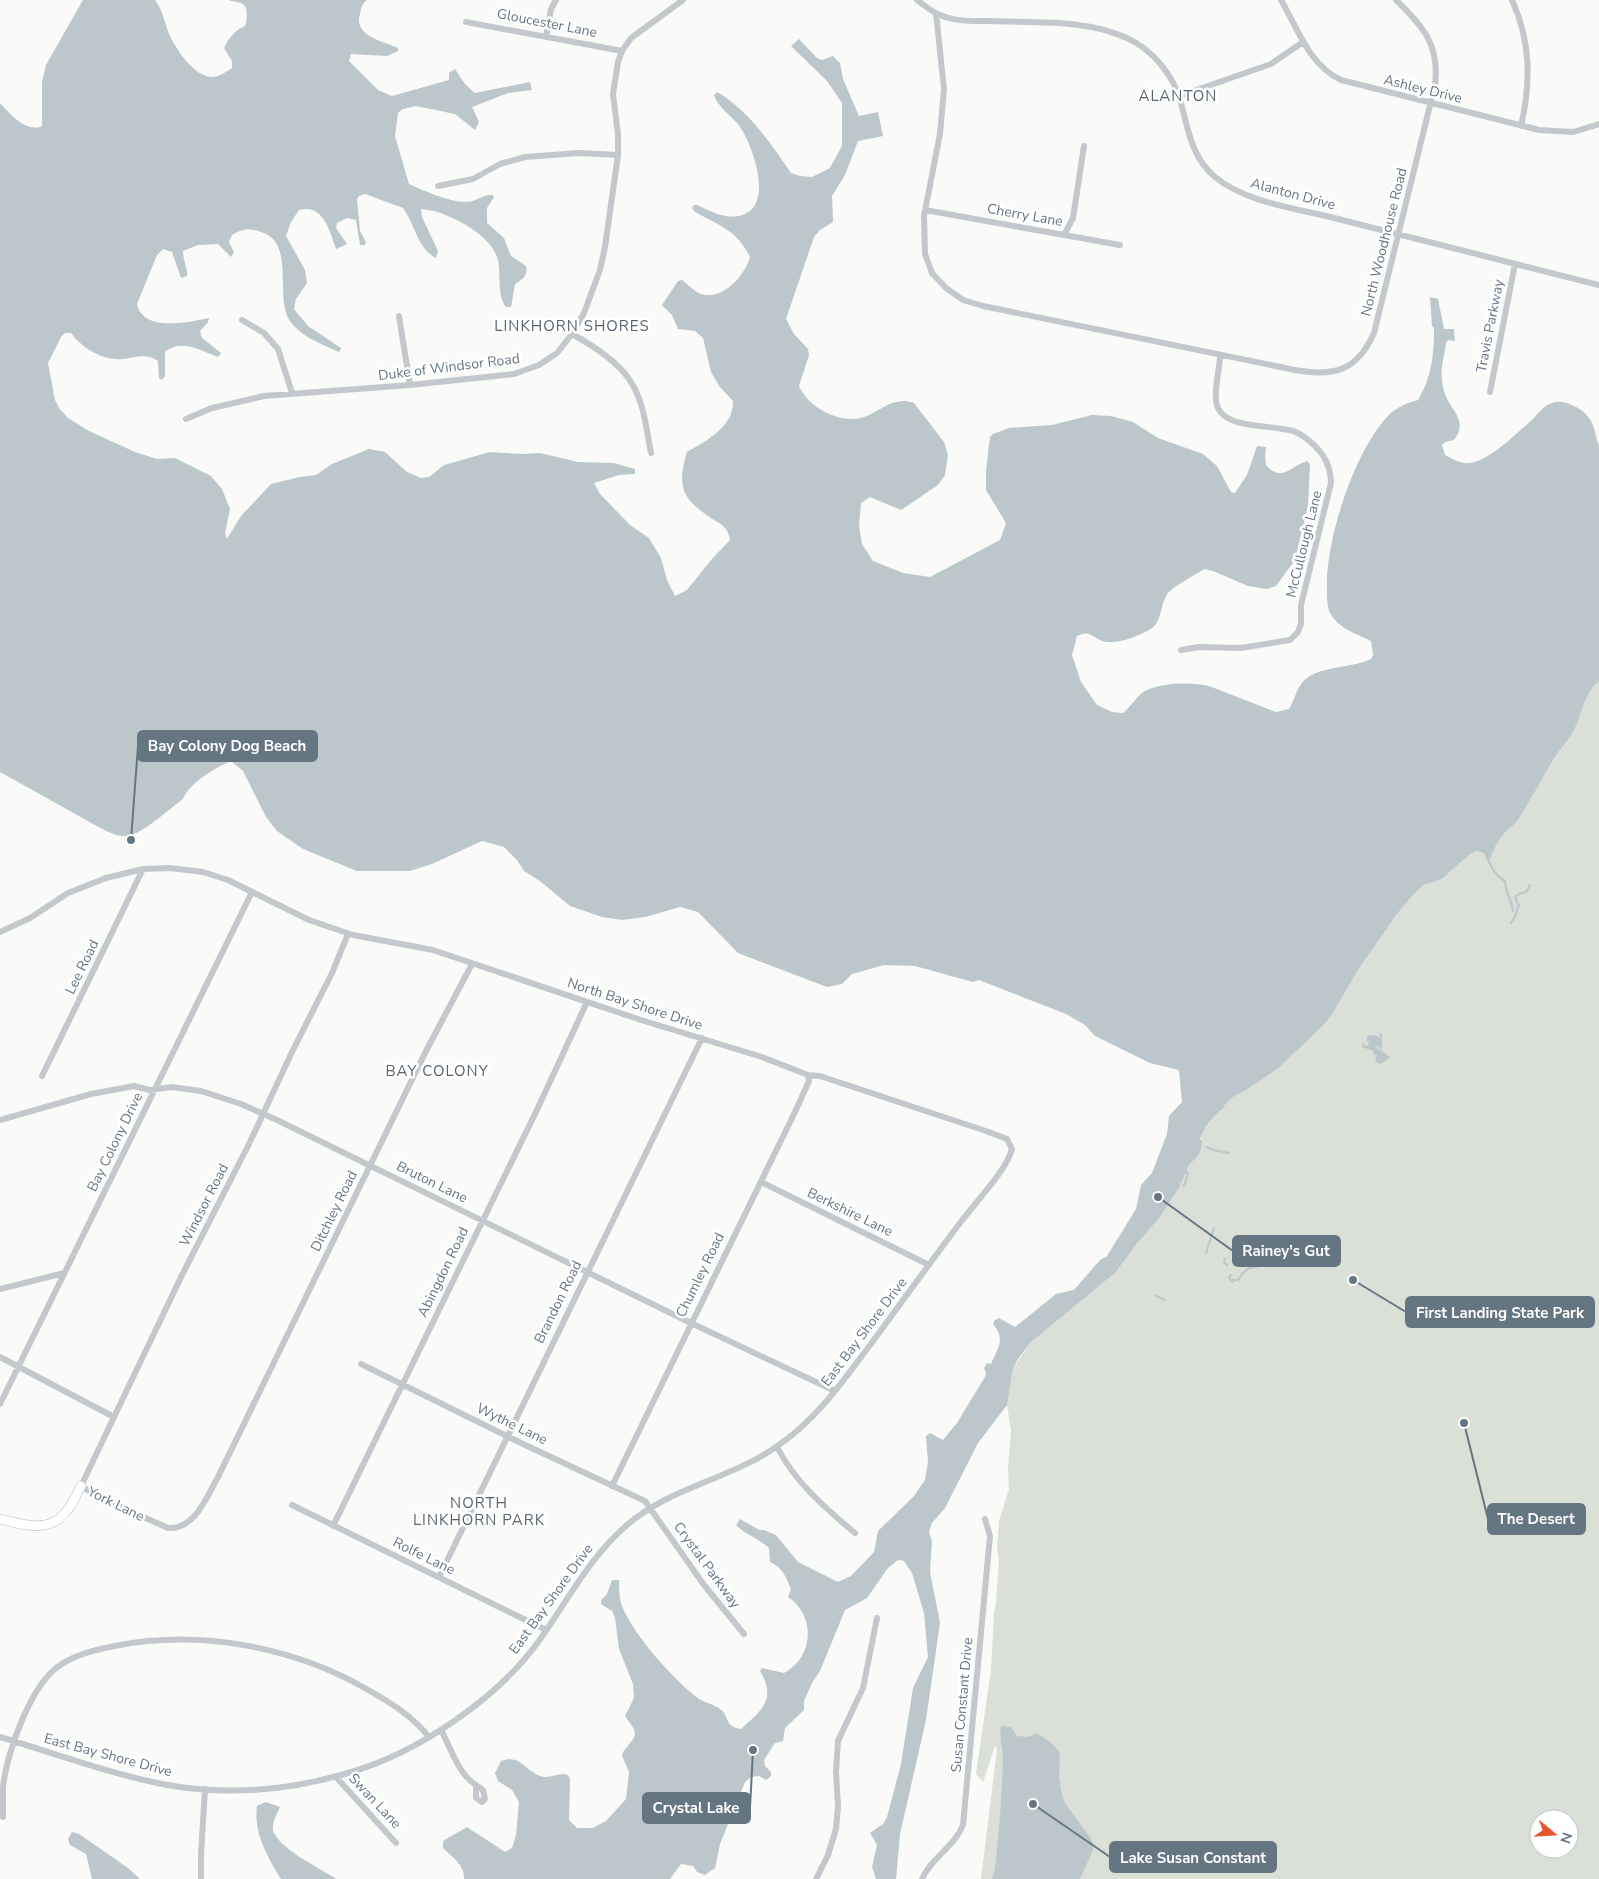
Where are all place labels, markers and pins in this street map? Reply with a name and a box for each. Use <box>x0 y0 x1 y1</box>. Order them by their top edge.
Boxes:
callout: Bay Colony Dog Beach <box>138 731 317 761</box>
callout: Rainey's Gut <box>1233 1236 1340 1266</box>
callout: First Landing State Park <box>1406 1297 1594 1327</box>
callout: The Desert <box>1488 1504 1585 1534</box>
callout: Crystal Lake <box>643 1793 750 1823</box>
callout: Lake Susan Constant <box>1110 1842 1276 1872</box>

